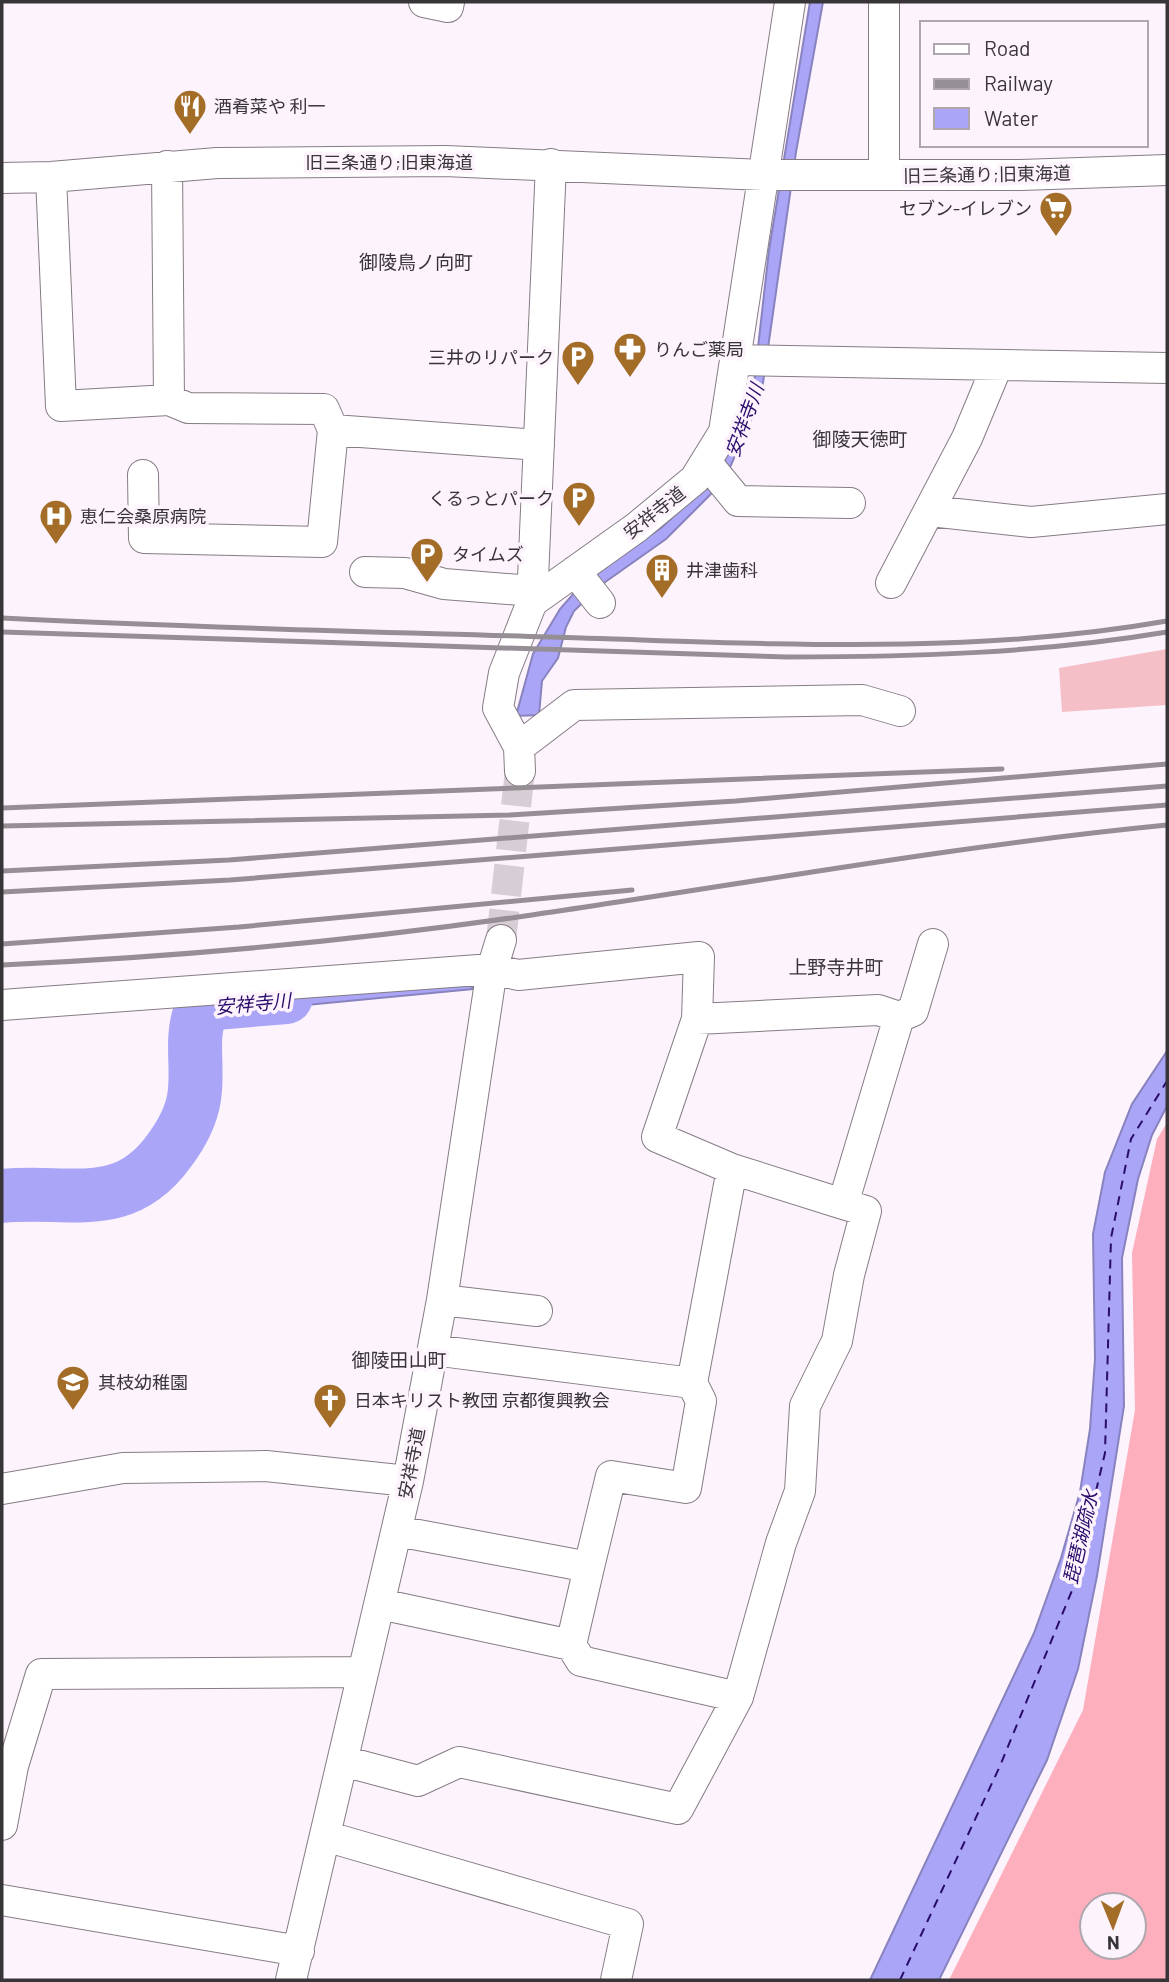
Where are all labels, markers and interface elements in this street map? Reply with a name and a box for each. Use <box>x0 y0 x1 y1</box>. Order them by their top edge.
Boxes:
legend <box>920 21 1148 147</box>
text: Road <box>984 35 1030 60</box>
text: Railway <box>984 70 1053 95</box>
restaurant icon: 酒肴菜や 利一 <box>171 87 209 136</box>
place label: 酒肴菜や 利一 <box>214 95 326 117</box>
text: Water <box>984 105 1039 130</box>
street label: 旧三条通り;旧東海道 <box>305 151 473 173</box>
street label: 旧三条通り;旧東海道 <box>903 162 1071 186</box>
supermarket icon: セブン-イレブン <box>1037 189 1075 238</box>
place label: セブン-イレブン <box>899 197 1032 219</box>
district label: 御陵鳥ノ向町 <box>359 250 473 273</box>
pharmacy icon: りんご薬局 <box>611 330 649 379</box>
parking icon: 三井のリパーク <box>559 338 597 387</box>
place label: りんご薬局 <box>654 338 744 360</box>
place label: 三井のリパーク <box>428 346 554 368</box>
water label: 安祥寺川 <box>720 378 768 460</box>
district label: 御陵天徳町 <box>812 427 908 450</box>
parking icon: くるっとパーク <box>560 479 598 528</box>
street label: 安祥寺道 <box>619 481 689 543</box>
place label: くるっとパーク <box>428 487 554 509</box>
hospital icon: 恵仁会桑原病院 <box>37 497 75 546</box>
place label: 恵仁会桑原病院 <box>80 505 206 527</box>
parking icon: タイムズ <box>408 535 446 584</box>
place label: タイムズ <box>452 543 524 565</box>
building icon: 井津歯科 <box>643 551 681 600</box>
place label: 井津歯科 <box>686 559 758 581</box>
district label: 上野寺井町 <box>788 955 884 978</box>
water label: 安祥寺川 <box>214 988 294 1018</box>
district label: 御陵田山町 <box>351 1348 447 1371</box>
school or university icon: 其枝幼稚園 <box>54 1363 92 1412</box>
place label: 其枝幼稚園 <box>98 1371 188 1393</box>
church icon: 日本キリスト教団 京都復興教会 <box>311 1381 349 1430</box>
place label: 日本キリスト教団 京都復興教会 <box>354 1389 610 1411</box>
street label: 安祥寺道 <box>393 1426 429 1500</box>
water label: 琵琶湖疏水 <box>1058 1486 1102 1586</box>
north arrow <box>1078 1891 1148 1961</box>
text: N <box>1107 1932 1120 1955</box>

